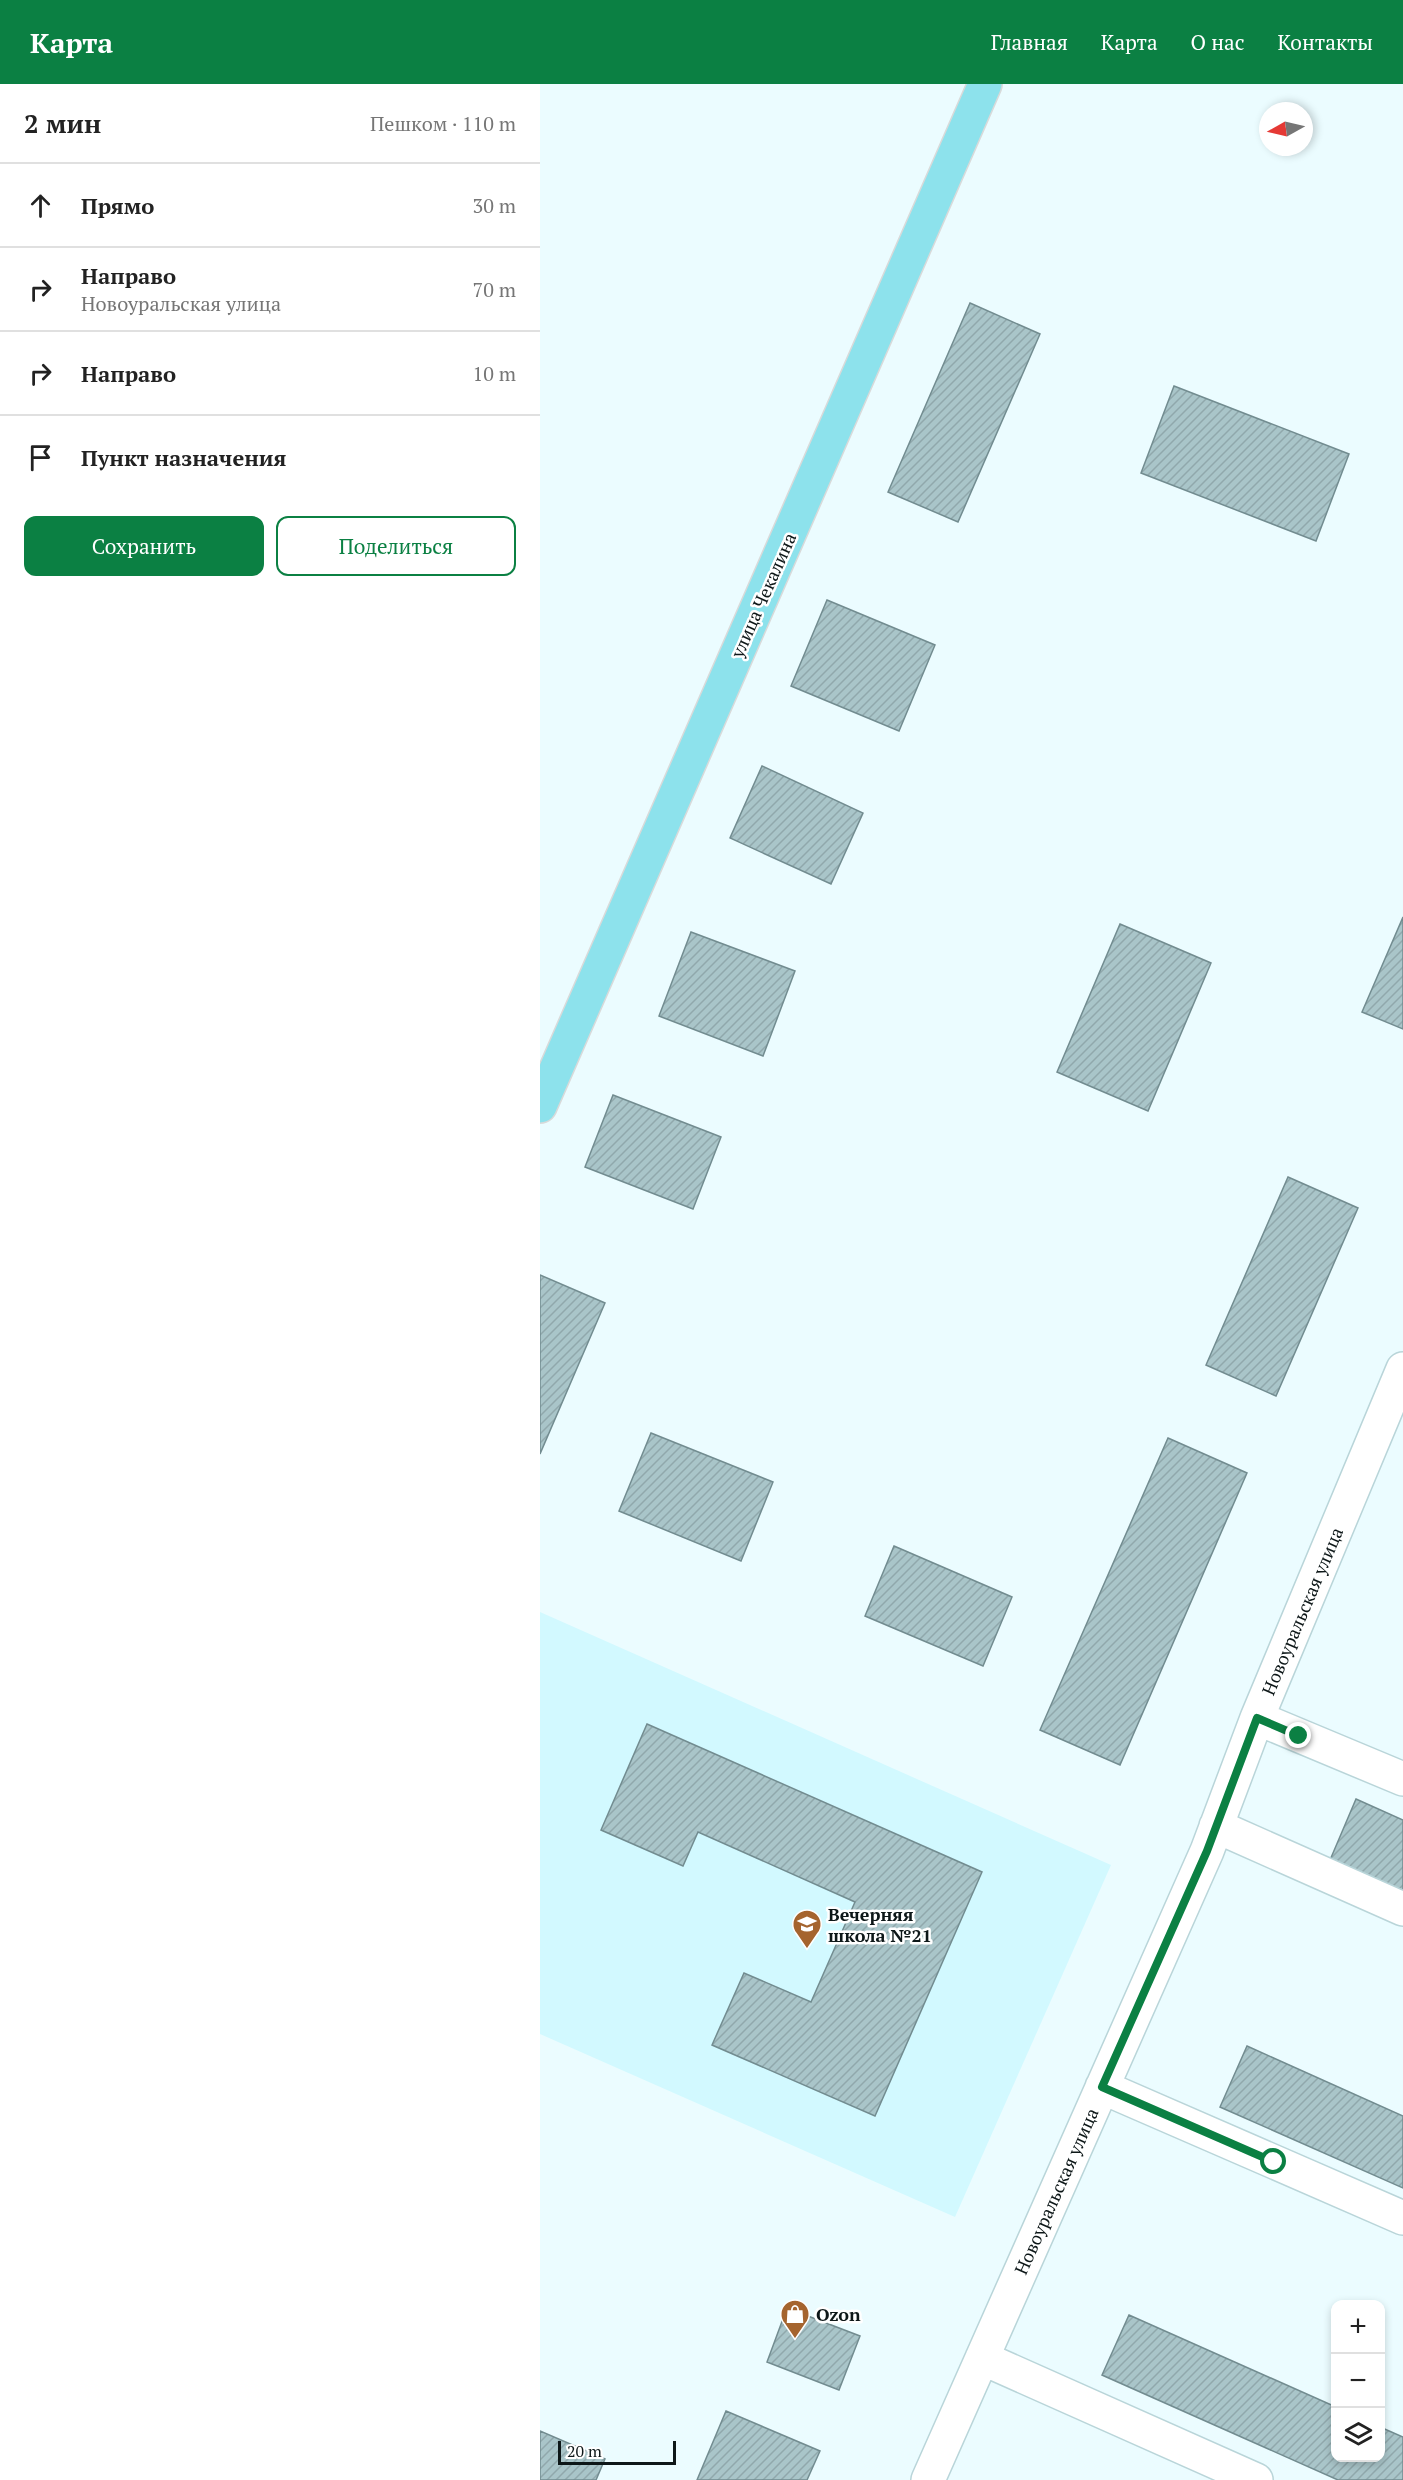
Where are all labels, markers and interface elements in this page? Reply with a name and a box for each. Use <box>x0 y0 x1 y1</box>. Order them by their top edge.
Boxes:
text: Карта <box>30 24 113 61</box>
text: Главная <box>991 28 1068 56</box>
text: Карта <box>1101 28 1158 56</box>
text: О нас <box>1191 28 1244 56</box>
text: Контакты <box>1277 28 1373 56</box>
north arrow <box>1259 102 1313 156</box>
text: 2 мин <box>24 106 101 140</box>
text: Пешком · 110 m <box>370 110 516 137</box>
icon: ahead <box>24 189 57 222</box>
text: Прямо <box>81 191 154 220</box>
text: 30 m <box>473 192 516 219</box>
text: Направо <box>81 261 176 290</box>
icon: right <box>24 273 57 306</box>
text: 70 m <box>473 276 516 303</box>
text: Новоуральская улица <box>81 290 281 317</box>
icon: right <box>24 357 57 390</box>
text: Направо <box>81 359 176 388</box>
text: 10 m <box>473 360 516 387</box>
icon: arrive <box>24 441 57 474</box>
text: Пункт назначения <box>81 443 286 472</box>
button: Сохранить <box>24 516 264 576</box>
button: Поделиться <box>276 516 516 576</box>
street label: улица Чекалина <box>724 529 801 662</box>
street label: Новоуральская улица <box>1256 1523 1348 1699</box>
route end <box>1285 1722 1311 1748</box>
place label: Вечерняя школа №21 <box>828 1902 932 1947</box>
school or university icon: Вечерняя школа №21 <box>791 1908 823 1950</box>
street label: Новоуральская улица <box>1008 2104 1104 2278</box>
route start <box>1260 2148 1286 2174</box>
shop icon: Ozon <box>779 2298 811 2340</box>
map controls <box>1331 2300 1385 2462</box>
button: + <box>1331 2300 1385 2354</box>
place label: Ozon <box>816 2302 861 2326</box>
button: − <box>1331 2354 1385 2408</box>
button: layers <box>1331 2408 1385 2462</box>
scale bar <box>558 2438 676 2466</box>
text: 20 m <box>567 2440 602 2462</box>

